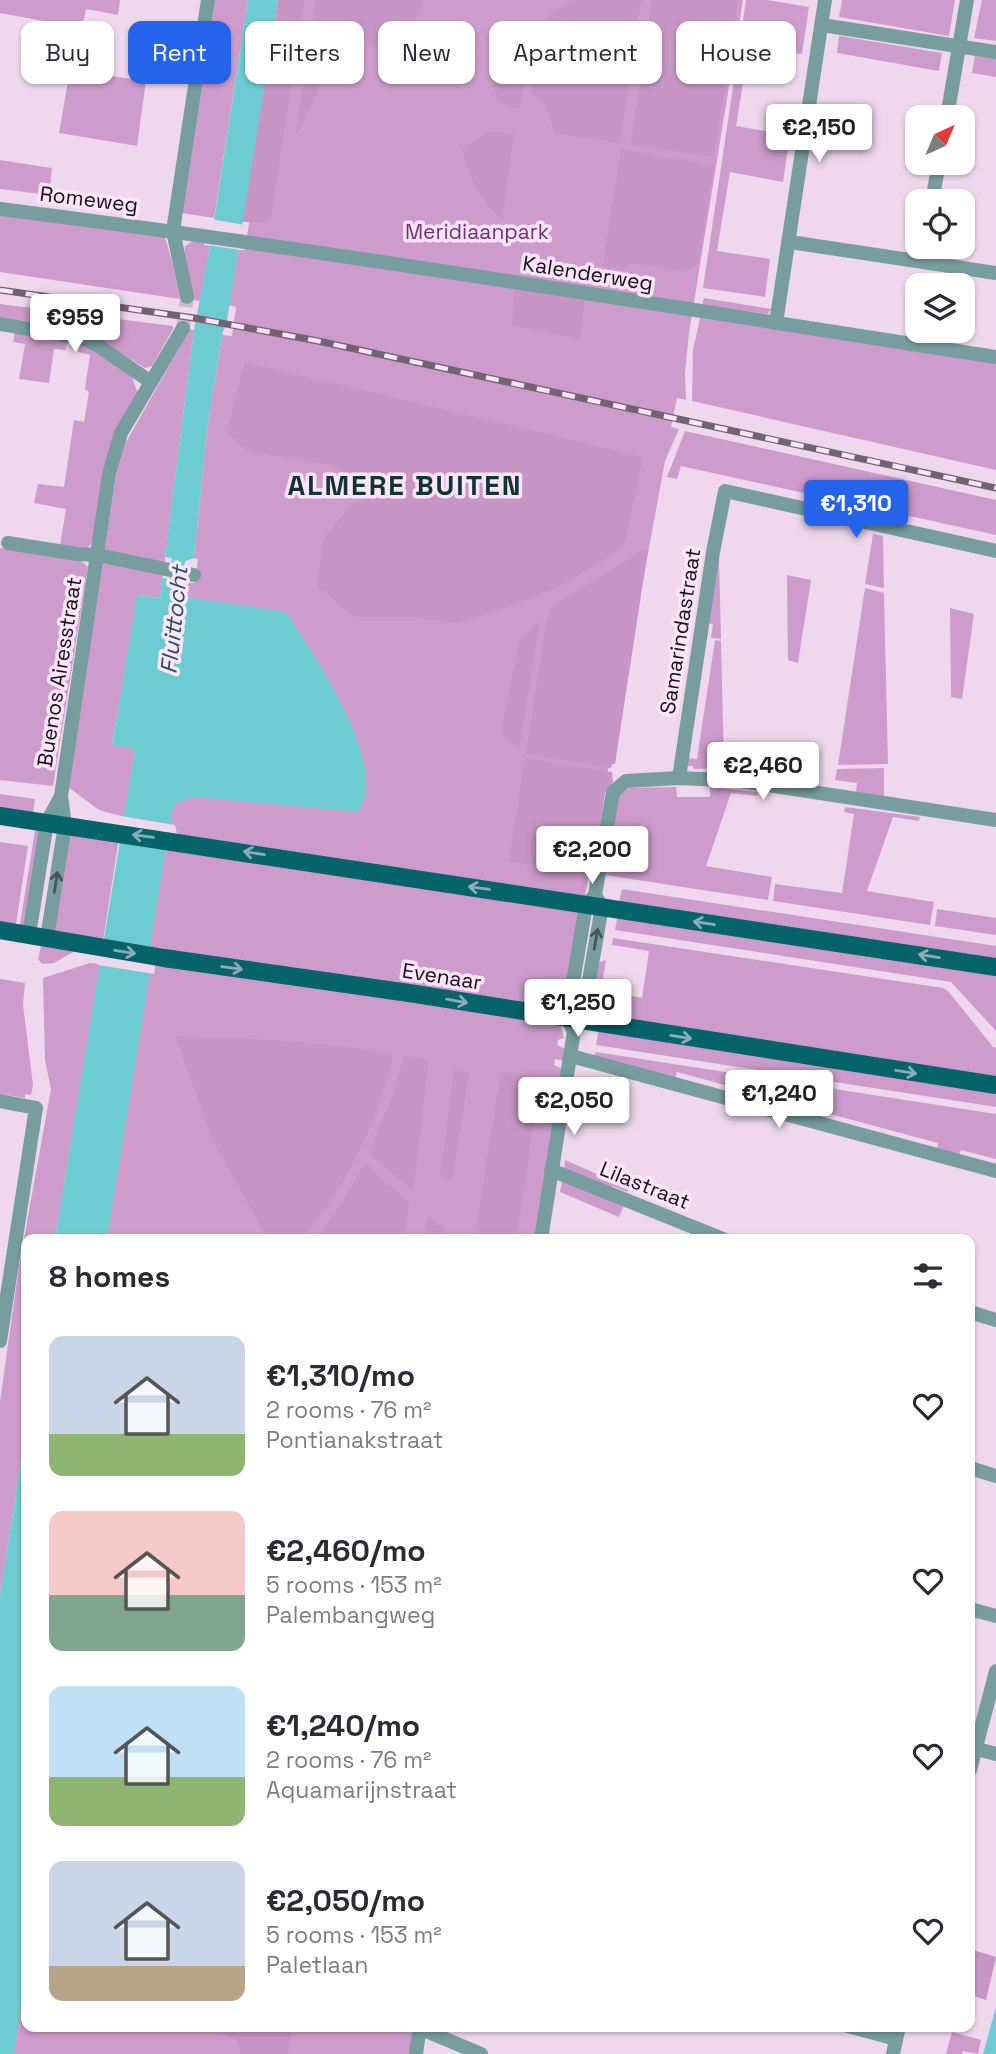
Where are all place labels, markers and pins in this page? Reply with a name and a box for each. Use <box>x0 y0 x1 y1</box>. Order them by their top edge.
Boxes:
pin: €2,150 <box>762 104 876 164</box>
pin: €959 <box>34 294 116 354</box>
pin: €1,310 <box>799 480 913 540</box>
pin: €2,460 <box>706 742 820 802</box>
pin: €2,200 <box>535 826 649 886</box>
pin: €1,250 <box>521 979 635 1039</box>
pin: €1,240 <box>722 1070 836 1130</box>
pin: €2,050 <box>517 1078 631 1137</box>

